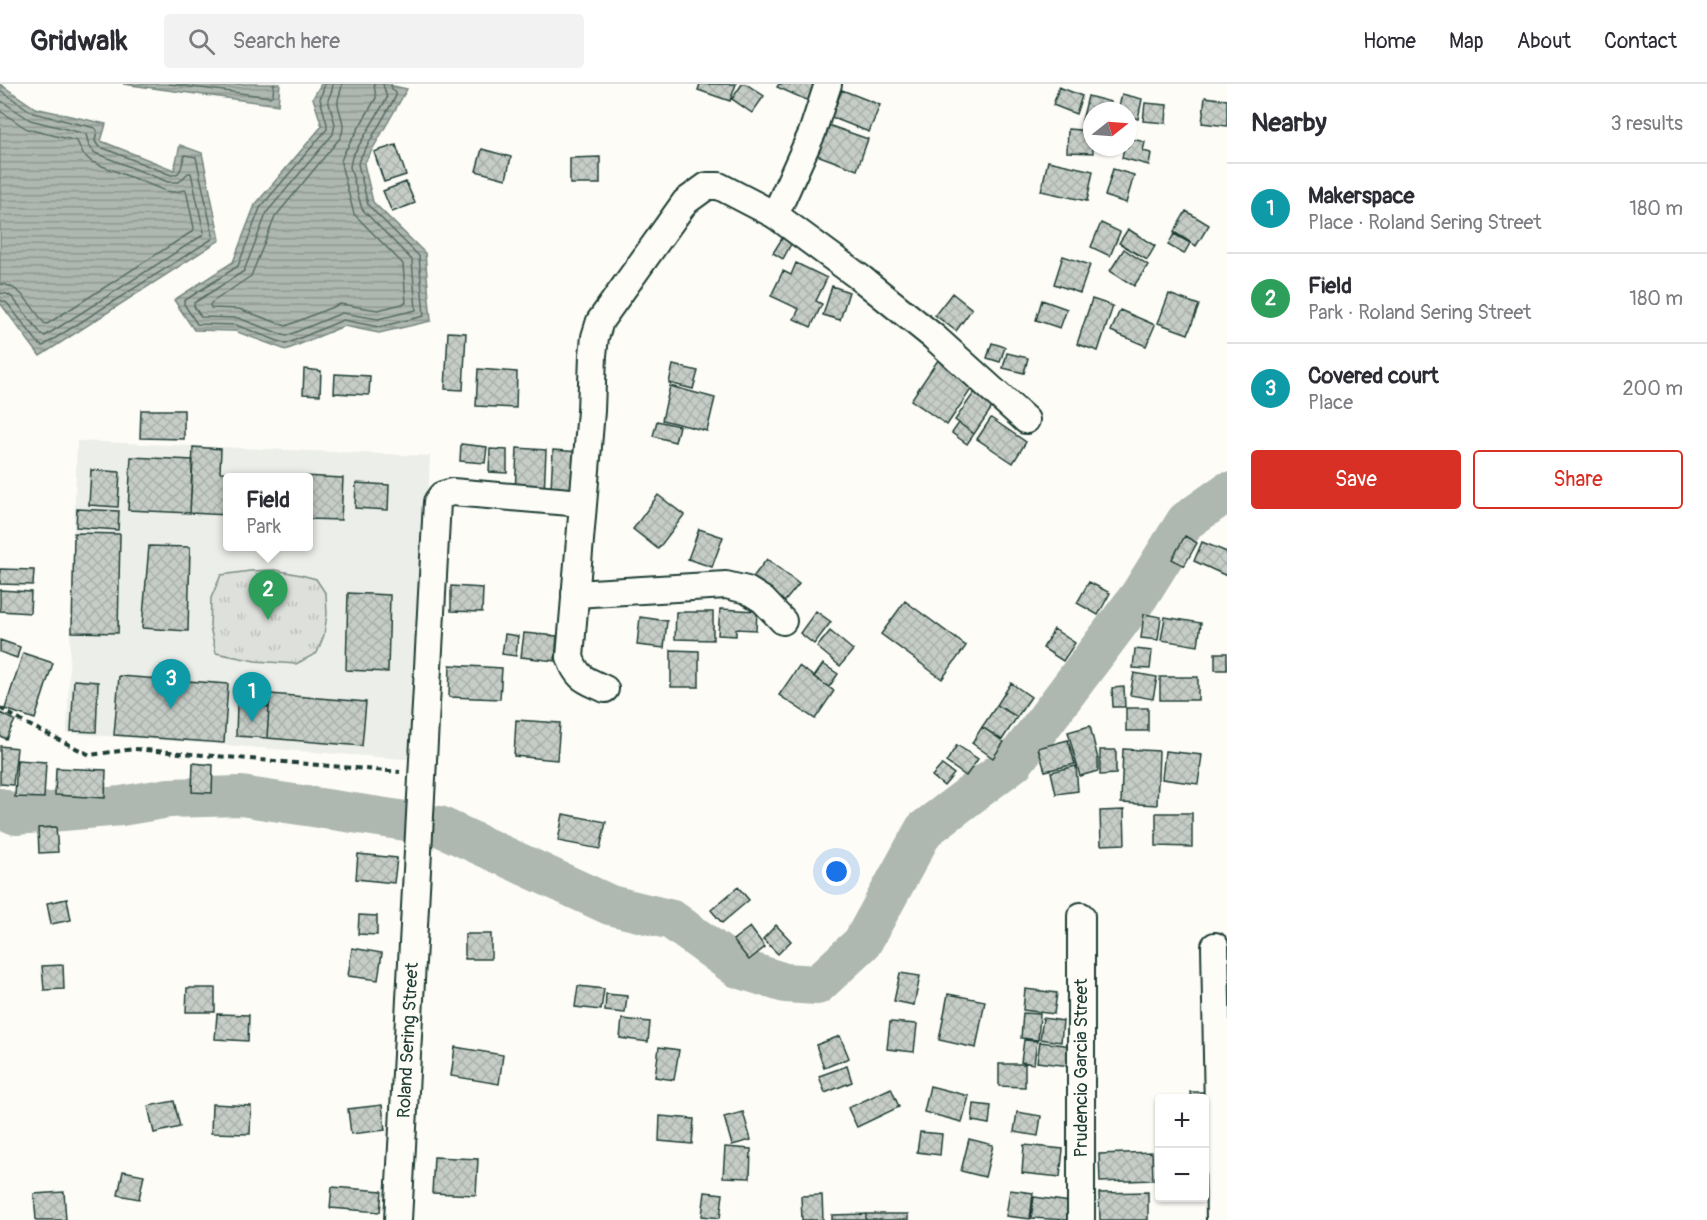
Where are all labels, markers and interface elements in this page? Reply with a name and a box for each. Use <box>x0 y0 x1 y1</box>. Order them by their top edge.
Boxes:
search box <box>164 14 584 68</box>
text: Gridwalk <box>30 24 128 59</box>
icon: search <box>185 25 218 58</box>
text: Search here <box>233 27 340 55</box>
text: Home <box>1363 28 1416 55</box>
text: Map <box>1449 28 1484 55</box>
text: About <box>1517 28 1571 55</box>
text: Contact <box>1604 28 1677 55</box>
north arrow <box>1083 102 1137 156</box>
text: Nearby <box>1251 107 1327 139</box>
text: 3 results <box>1611 111 1683 136</box>
text: Makerspace <box>1308 182 1414 210</box>
text: 1 <box>1267 196 1274 221</box>
text: 180 m <box>1629 196 1683 221</box>
text: Place · Roland Sering Street <box>1308 210 1541 235</box>
text: Field <box>1308 272 1352 300</box>
text: 2 <box>1265 286 1276 311</box>
text: 180 m <box>1629 286 1683 311</box>
text: Park · Roland Sering Street <box>1308 300 1531 325</box>
text: Covered court <box>1308 362 1439 390</box>
text: 3 <box>1265 376 1276 401</box>
text: 200 m <box>1622 376 1683 401</box>
text: Place <box>1308 390 1353 415</box>
button: Save <box>1251 450 1461 509</box>
button: Share <box>1473 450 1683 509</box>
popup <box>223 473 313 551</box>
text: Field <box>246 486 290 514</box>
text: Park <box>246 514 281 539</box>
pin: 2 <box>248 570 288 620</box>
pin: 3 <box>152 660 190 709</box>
pin: 1 <box>232 672 272 722</box>
your location <box>822 857 851 886</box>
street label: Roland Sering Street <box>392 961 424 1119</box>
street label: Prudencio Garcia Street <box>1070 978 1093 1157</box>
map controls <box>1155 1094 1209 1202</box>
button: + <box>1155 1094 1209 1148</box>
button: − <box>1155 1148 1209 1202</box>

